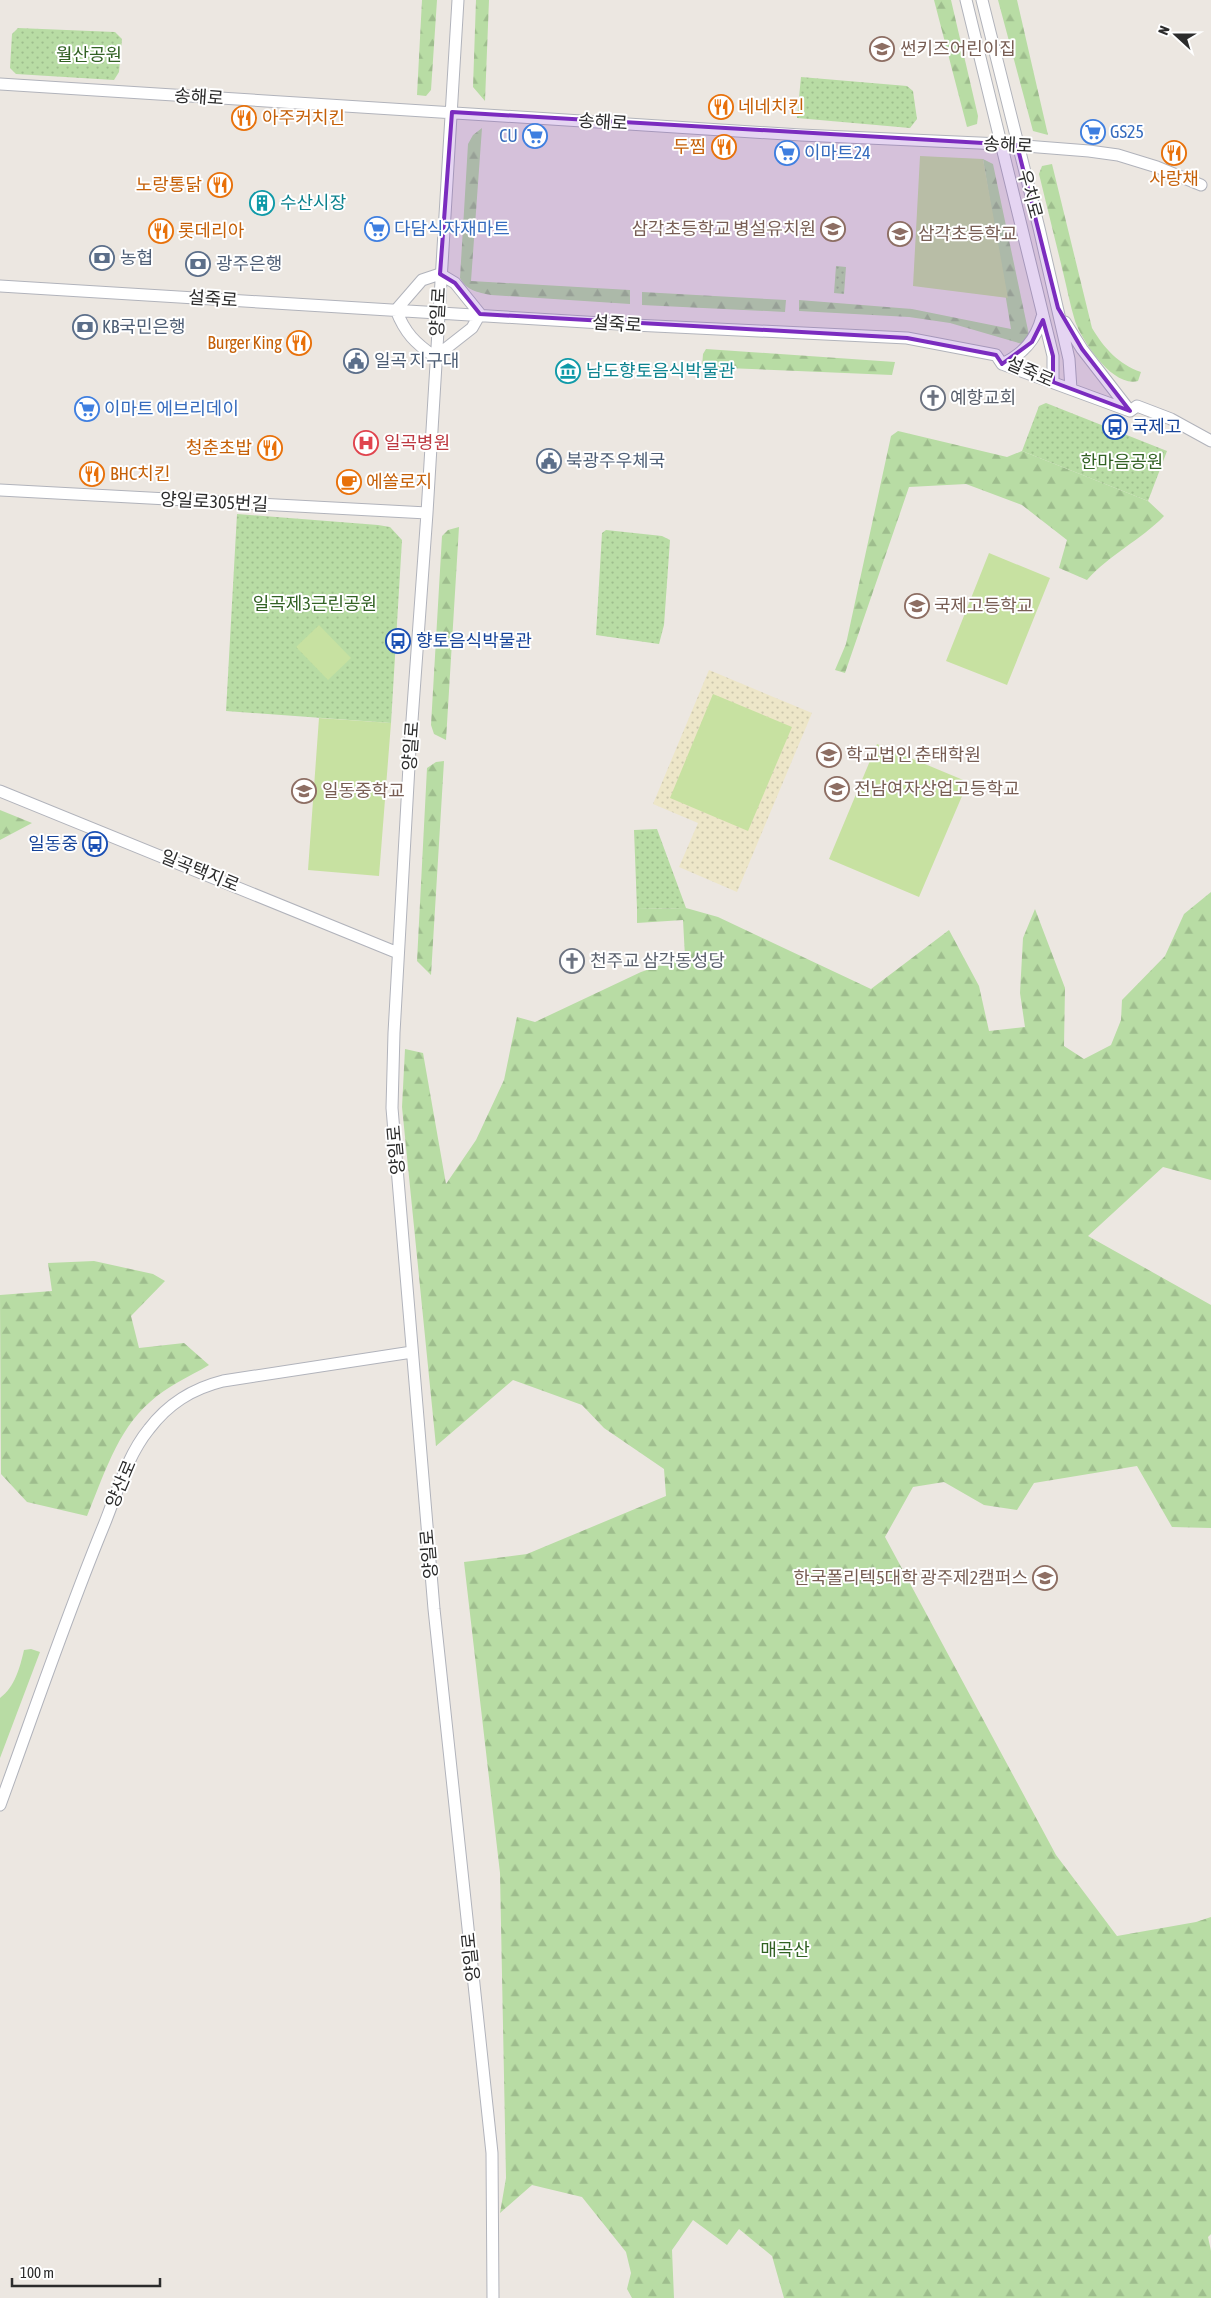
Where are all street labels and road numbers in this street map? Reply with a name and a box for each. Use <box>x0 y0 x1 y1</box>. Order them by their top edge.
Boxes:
street label: 송해로 <box>174 84 225 109</box>
street label: 송해로 <box>578 109 629 134</box>
street label: 송해로 <box>983 133 1033 156</box>
street label: 우치로 <box>1014 167 1047 221</box>
street label: 설죽로 <box>188 286 239 311</box>
street label: 양일로 <box>426 287 449 337</box>
street label: 설죽로 <box>592 311 643 336</box>
street label: 설죽로 <box>1003 352 1057 391</box>
street label: 양일로305번길 <box>159 488 269 515</box>
street label: 양일로 <box>398 720 423 771</box>
street label: 일곡택지로 <box>158 845 243 896</box>
street label: 양일로 <box>383 1124 408 1176</box>
street label: 양산로 <box>101 1457 140 1511</box>
street label: 양일로 <box>416 1528 441 1580</box>
street label: 양일로 <box>457 1931 484 1983</box>

